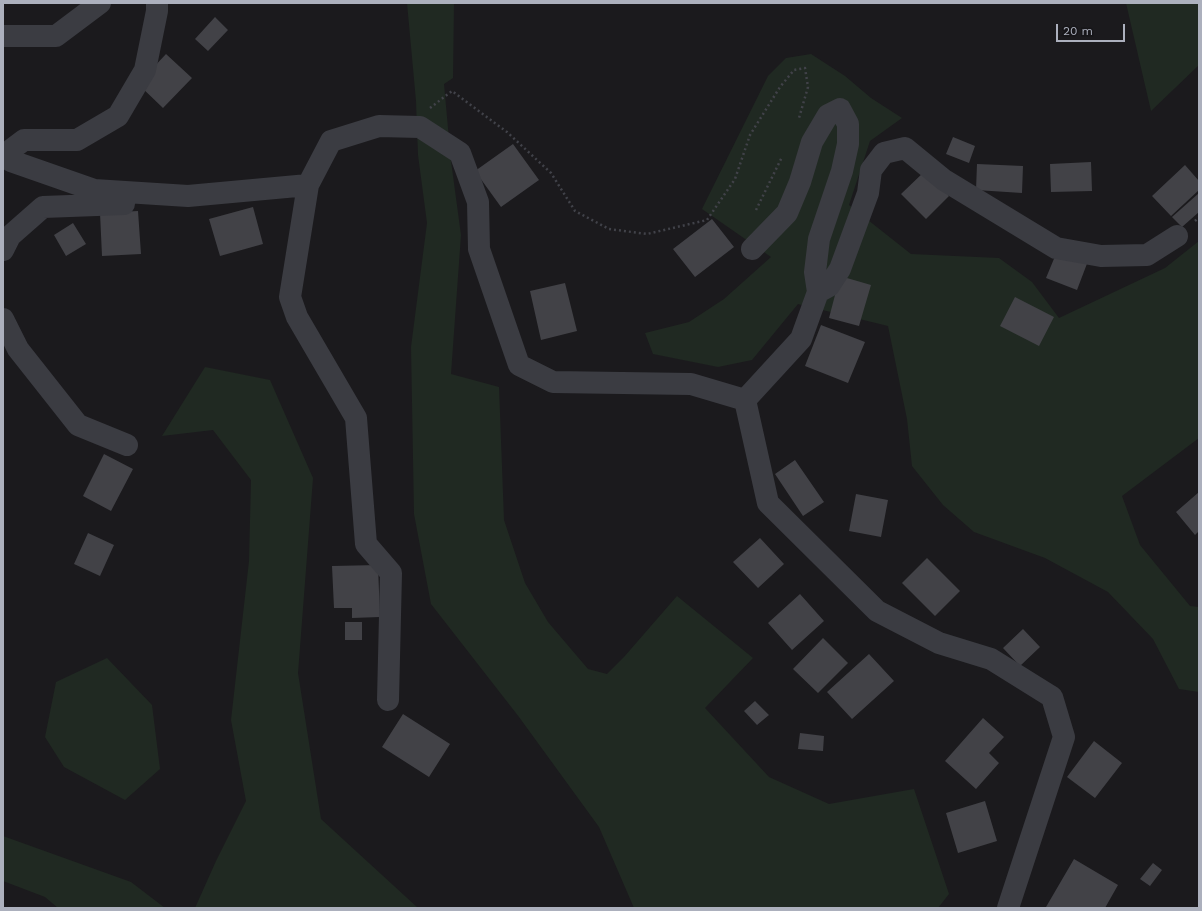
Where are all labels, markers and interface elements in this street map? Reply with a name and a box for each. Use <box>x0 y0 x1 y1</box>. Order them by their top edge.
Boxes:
scale bar <box>1058 16 1127 42</box>
text: 20 m <box>1063 24 1093 38</box>

